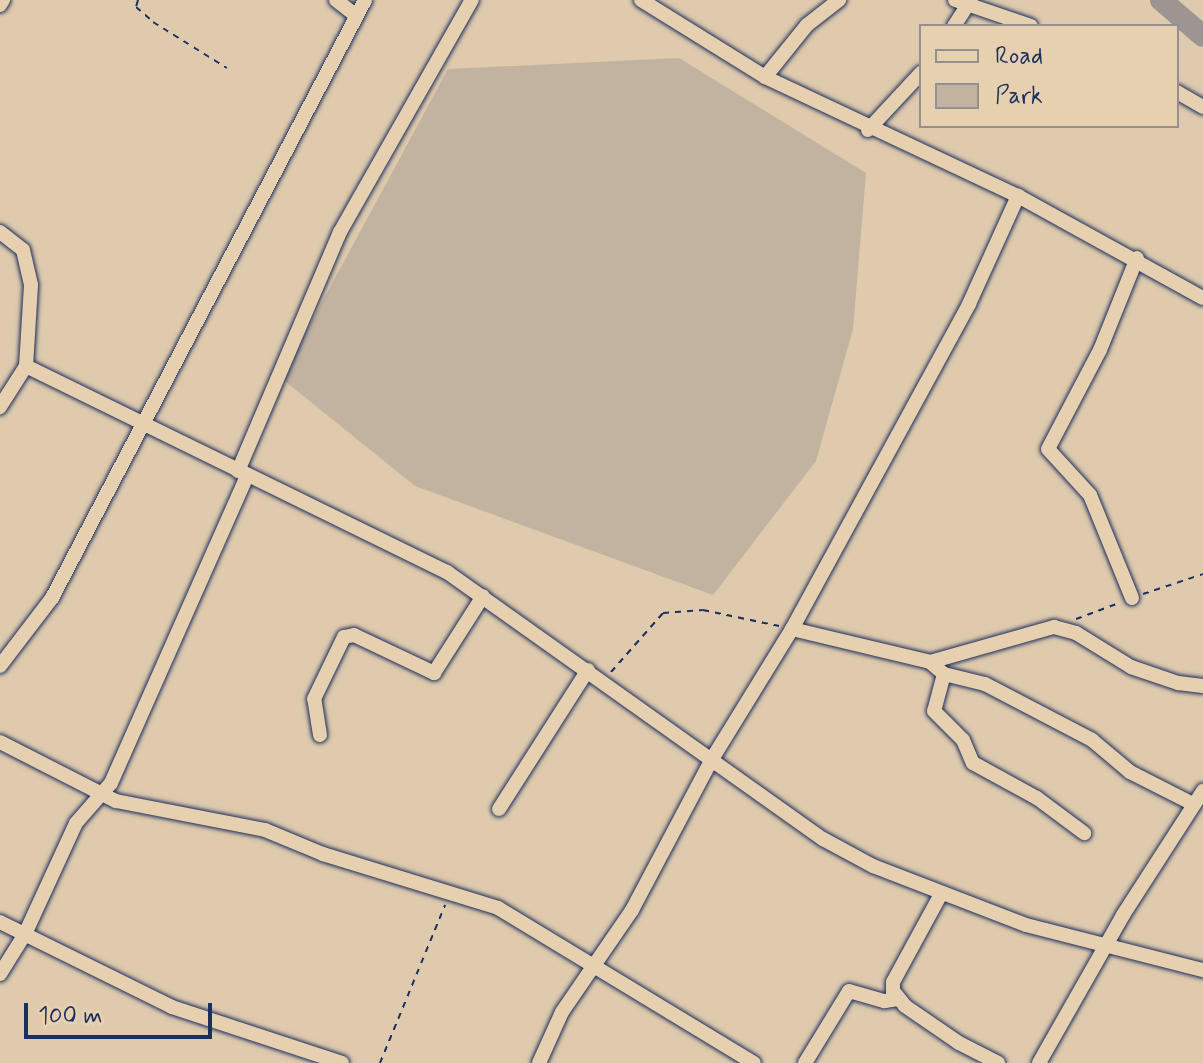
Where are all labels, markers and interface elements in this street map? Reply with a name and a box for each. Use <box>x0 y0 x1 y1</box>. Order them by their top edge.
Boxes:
legend <box>919 24 1179 128</box>
text: Road <box>995 41 1043 72</box>
text: Park <box>995 81 1043 112</box>
scale bar <box>28 987 216 1037</box>
text: 100 m <box>38 1001 102 1032</box>

